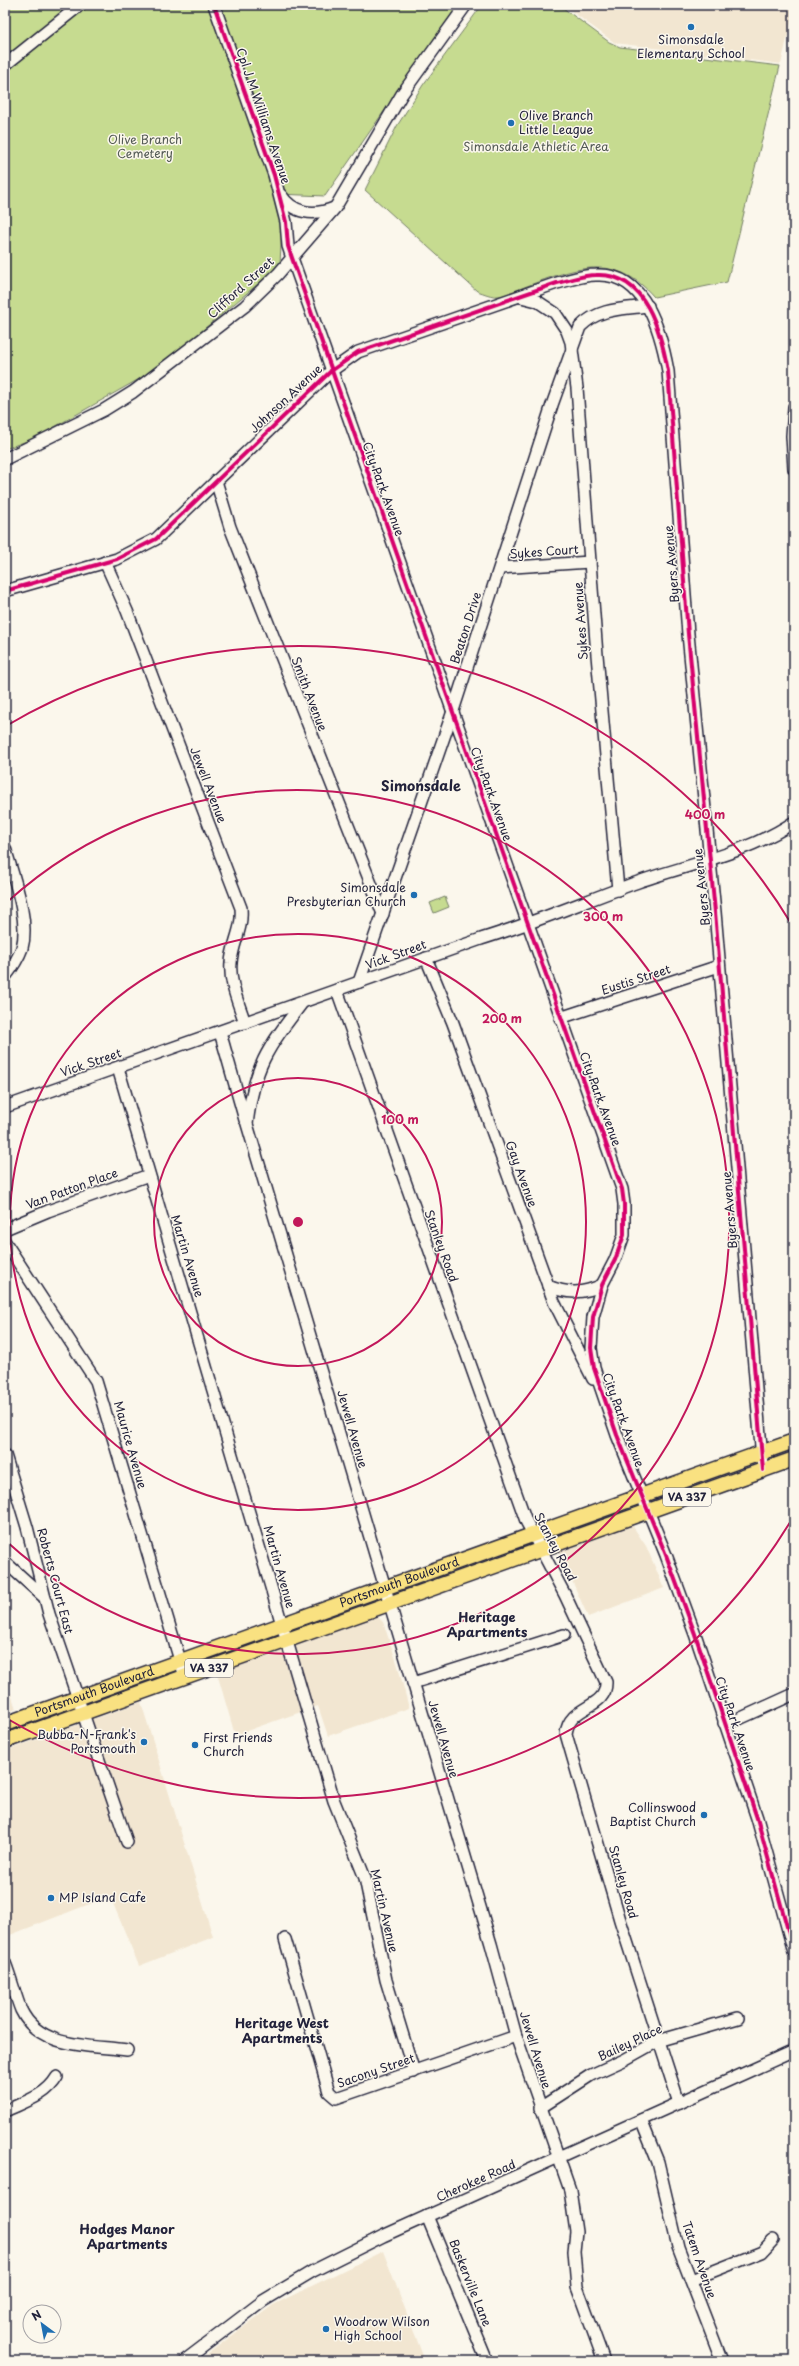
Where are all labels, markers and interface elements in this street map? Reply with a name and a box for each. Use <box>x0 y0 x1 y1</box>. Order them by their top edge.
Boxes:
marker: Simonsdale Elementary School <box>686 22 696 32</box>
place label: Simonsdale Elementary School <box>637 30 745 62</box>
street label: Cpl J M Williams Avenue <box>232 45 296 187</box>
place label: Olive Branch Little League <box>519 106 594 138</box>
marker: Olive Branch Little League <box>506 118 516 128</box>
park label: Olive Branch Cemetery <box>108 130 182 162</box>
park label: Simonsdale Athletic Area <box>463 137 609 155</box>
street label: Clifford Street <box>203 252 278 322</box>
street label: Johnson Avenue <box>245 359 326 437</box>
street label: City Park Avenue <box>358 439 410 539</box>
street label: Byers Avenue <box>659 524 683 604</box>
street label: Sykes Court <box>509 540 579 562</box>
street label: Sykes Avenue <box>568 581 592 661</box>
street label: Beaton Drive <box>445 589 485 666</box>
street label: Smith Avenue <box>287 654 333 734</box>
street label: Jewell Avenue <box>186 744 232 826</box>
street label: City Park Avenue <box>466 744 518 844</box>
district label: Simonsdale <box>381 775 461 796</box>
text: 400 m <box>685 805 725 823</box>
street label: Byers Avenue <box>688 847 714 927</box>
place label: Simonsdale Presbyterian Church <box>287 878 406 910</box>
marker: Simonsdale Presbyterian Church <box>409 890 419 900</box>
text: 300 m <box>583 907 623 925</box>
street label: Vick Street <box>363 935 429 973</box>
street label: Eustis Street <box>599 959 673 999</box>
text: 200 m <box>482 1009 522 1027</box>
street label: Vick Street <box>58 1043 124 1081</box>
street label: City Park Avenue <box>575 1049 627 1149</box>
text: 100 m <box>381 1110 419 1128</box>
street label: Gay Avenue <box>502 1138 542 1210</box>
street label: Van Patton Place <box>23 1163 120 1213</box>
street label: Byers Avenue <box>717 1170 741 1250</box>
street label: Stanley Road <box>421 1207 463 1284</box>
street label: Martin Avenue <box>167 1212 209 1300</box>
centre of rings <box>291 1215 305 1229</box>
street label: City Park Avenue <box>598 1370 650 1470</box>
street label: Jewell Avenue <box>333 1388 373 1470</box>
street label: Maurice Avenue <box>110 1399 152 1491</box>
road number: VA 337 <box>663 1488 711 1506</box>
street label: Stanley Road <box>530 1509 582 1584</box>
street label: Martin Avenue <box>260 1523 300 1611</box>
street label: Roberts Court East <box>33 1526 79 1636</box>
street label: Portsmouth Boulevard <box>337 1552 462 1611</box>
district label: Heritage Apartments <box>447 1607 527 1641</box>
road number: VA 337 <box>185 1659 233 1677</box>
street label: Portsmouth Boulevard <box>32 1661 157 1721</box>
street label: City Park Avenue <box>711 1674 761 1774</box>
street label: Jewell Avenue <box>424 1698 464 1780</box>
place label: Bubba-N-Frank's Portsmouth <box>37 1725 137 1757</box>
place label: First Friends Church <box>203 1728 273 1760</box>
marker: Bubba-N-Frank's Portsmouth <box>139 1737 149 1747</box>
marker: First Friends Church <box>190 1740 200 1750</box>
place label: Collinswood Baptist Church <box>609 1798 696 1830</box>
marker: Collinswood Baptist Church <box>699 1810 709 1820</box>
street label: Stanley Road <box>605 1843 643 1921</box>
street label: Martin Avenue <box>367 1867 403 1955</box>
place label: MP Island Cafe <box>59 1888 146 1906</box>
marker: MP Island Cafe <box>46 1893 56 1903</box>
street label: Jewell Avenue <box>516 2009 556 2091</box>
district label: Heritage West Apartments <box>235 2013 329 2047</box>
street label: Bailey Place <box>594 2019 665 2065</box>
street label: Sacony Street <box>334 2048 417 2092</box>
street label: Cherokee Road <box>433 2155 518 2206</box>
district label: Hodges Manor Apartments <box>79 2219 175 2253</box>
street label: Tatem Avenue <box>678 2219 722 2301</box>
street label: Baskerville Lane <box>445 2236 497 2329</box>
north arrow <box>22 2304 62 2344</box>
text: N <box>28 2305 45 2325</box>
place label: Woodrow Wilson High School <box>334 2312 430 2344</box>
marker: Woodrow Wilson High School <box>321 2324 331 2334</box>

